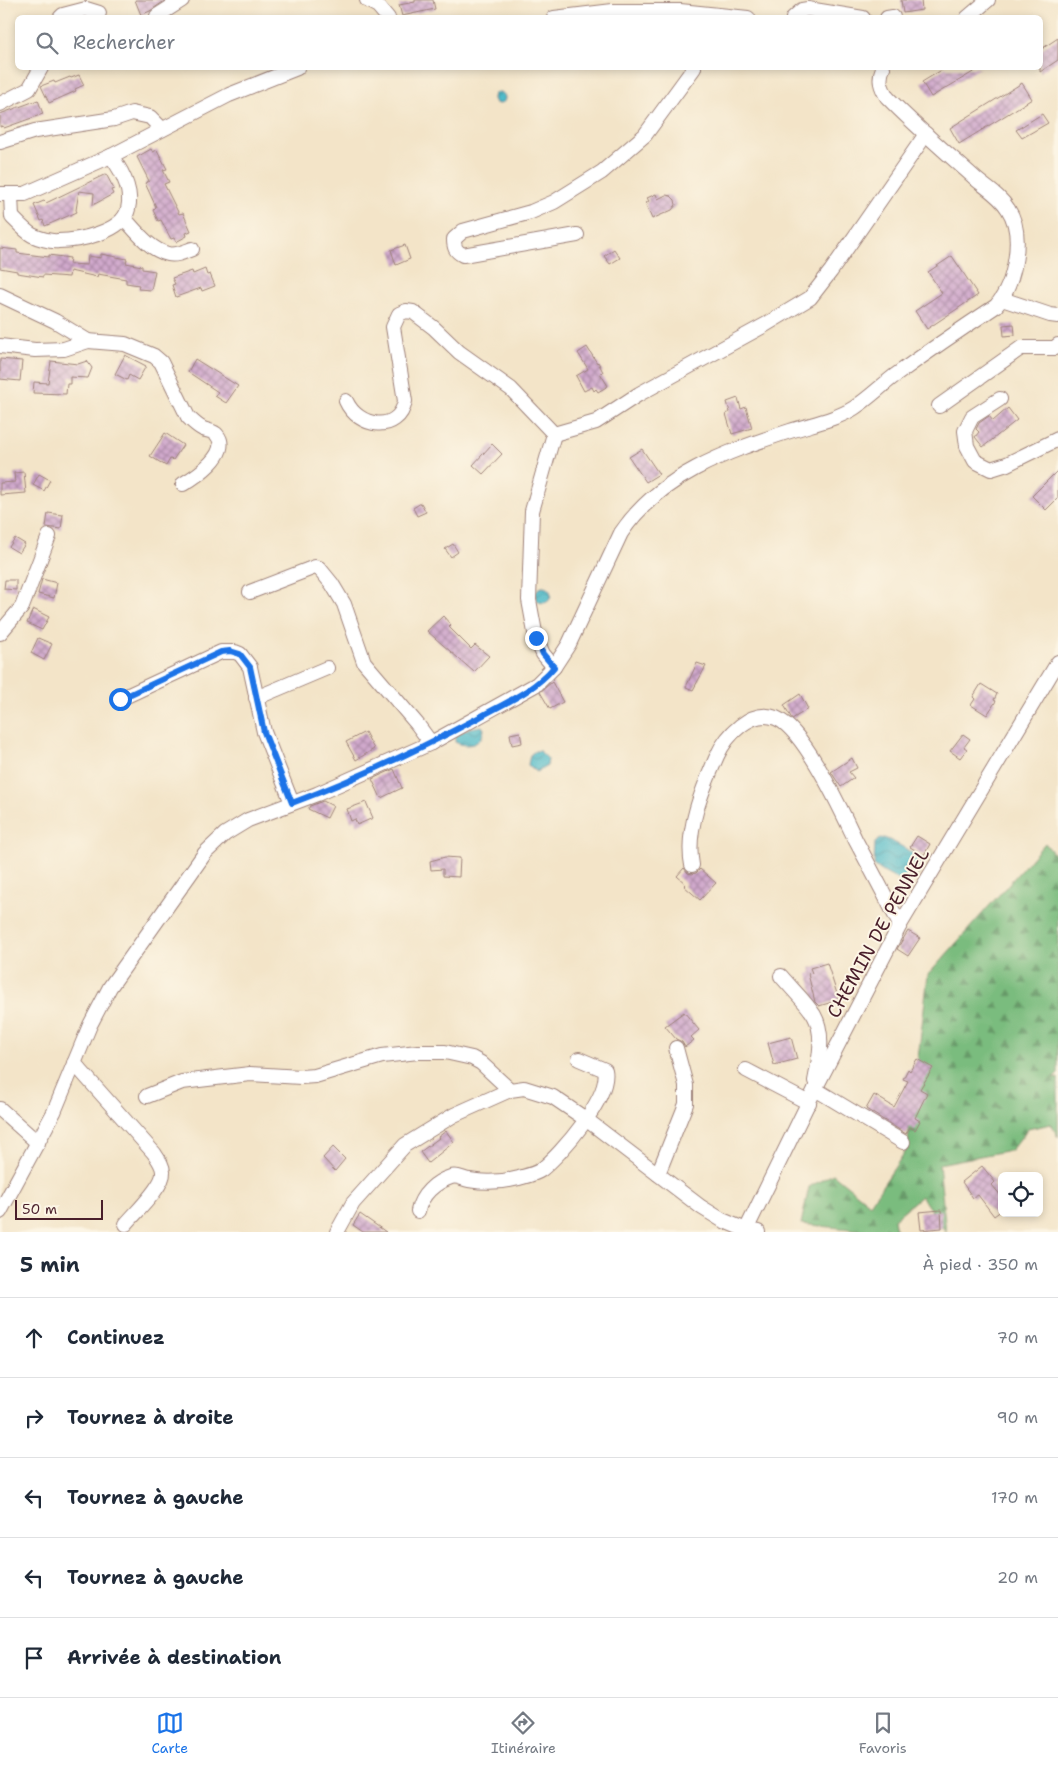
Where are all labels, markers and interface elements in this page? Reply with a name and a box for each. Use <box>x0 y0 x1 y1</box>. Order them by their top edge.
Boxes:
search box <box>15 15 1043 70</box>
icon: search <box>33 29 61 57</box>
text: Rechercher <box>73 30 176 55</box>
route end <box>525 627 548 650</box>
route start <box>109 688 132 711</box>
street label: CHEMIN DE PENNEL <box>821 844 935 1022</box>
map controls <box>998 1172 1043 1217</box>
button: locate <box>998 1172 1043 1217</box>
scale bar <box>15 1197 102 1220</box>
text: 50 m <box>22 1200 57 1218</box>
text: 5 min <box>20 1251 80 1279</box>
text: À pied · 350 m <box>923 1254 1038 1275</box>
icon: ahead <box>20 1324 48 1352</box>
text: Continuez <box>67 1325 165 1350</box>
text: 70 m <box>997 1327 1038 1348</box>
icon: right <box>20 1404 48 1432</box>
text: Tournez à droite <box>67 1405 234 1430</box>
text: 90 m <box>997 1407 1038 1428</box>
icon: left <box>20 1484 48 1512</box>
text: Tournez à gauche <box>67 1485 244 1510</box>
text: 170 m <box>991 1487 1038 1508</box>
icon: left <box>20 1564 48 1592</box>
text: Tournez à gauche <box>67 1565 244 1590</box>
text: 20 m <box>997 1567 1038 1588</box>
icon: arrive <box>20 1644 48 1672</box>
text: Arrivée à destination <box>67 1645 281 1670</box>
tab: Carte <box>151 1709 188 1757</box>
tab: Itinéraire <box>491 1709 556 1757</box>
tab: Favoris <box>859 1709 907 1757</box>

